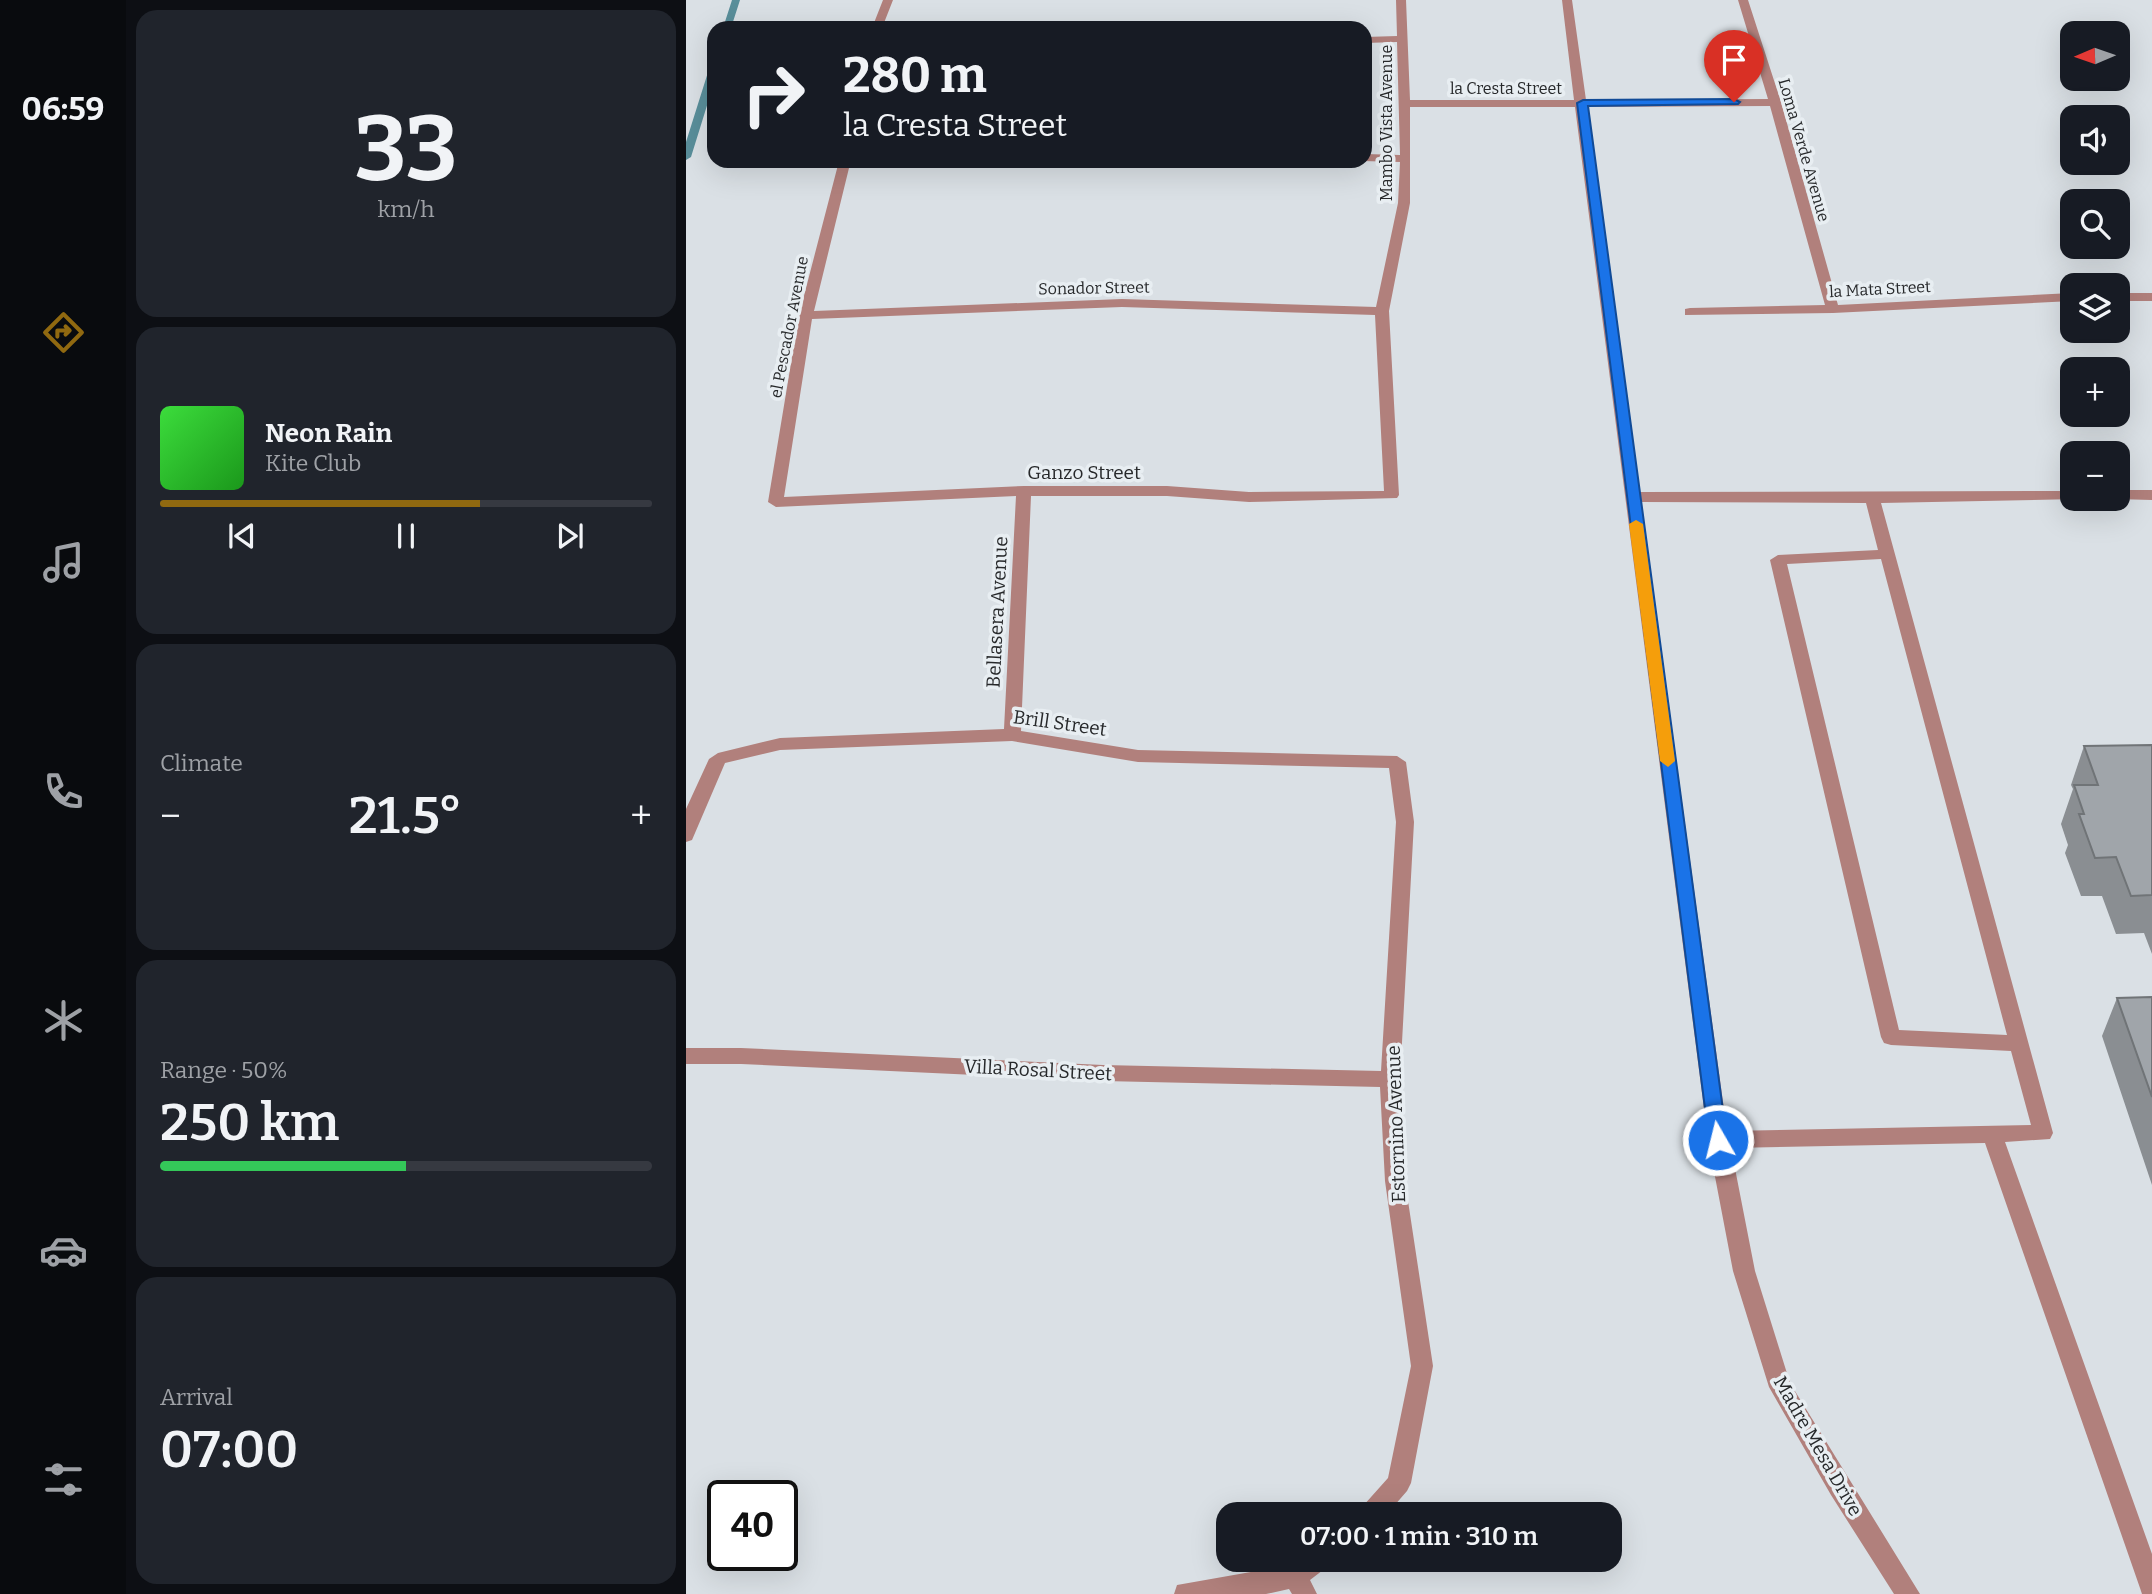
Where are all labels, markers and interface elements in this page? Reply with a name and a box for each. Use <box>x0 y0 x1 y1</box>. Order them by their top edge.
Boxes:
north arrow <box>2060 21 2130 91</box>
map controls <box>2060 21 2130 511</box>
pin <box>1704 30 1764 102</box>
icon: arrive <box>1715 41 1753 79</box>
street label: Mambo Vista Avenue <box>1377 45 1396 201</box>
text: 280 m <box>843 46 987 105</box>
icon: right <box>728 49 819 140</box>
street label: Loma Verde Avenue <box>1774 76 1834 224</box>
street label: la Cresta Street <box>1450 79 1562 98</box>
text: 06:59 <box>22 90 104 128</box>
text: 33 <box>354 95 458 204</box>
button: sound <box>2060 105 2130 175</box>
text: la Cresta Street <box>843 106 1067 144</box>
button: search <box>2060 189 2130 259</box>
text: km/h <box>378 195 434 223</box>
street label: el Pescador Avenue <box>766 254 812 400</box>
button: layers <box>2060 273 2130 343</box>
street label: la Mata Street <box>1829 277 1932 301</box>
street label: Sonador Street <box>1038 278 1150 298</box>
icon: directions <box>39 308 88 357</box>
button: + <box>2060 357 2130 427</box>
text: Neon Rain <box>265 418 392 449</box>
button: − <box>2060 441 2130 511</box>
text: Kite Club <box>265 449 361 477</box>
street label: Ganzo Street <box>1027 461 1141 484</box>
icon: previous <box>223 517 261 555</box>
icon: pause <box>387 517 425 555</box>
icon: next <box>551 517 589 555</box>
street label: Bellasera Avenue <box>982 536 1012 688</box>
icon: music <box>39 538 88 587</box>
street label: Brill Street <box>1012 705 1108 741</box>
text: Climate <box>160 749 243 777</box>
icon: phone <box>39 767 88 816</box>
text: 21.5° <box>349 784 462 847</box>
text: − <box>160 793 181 839</box>
text: + <box>630 793 652 839</box>
icon: climate <box>39 996 88 1045</box>
street label: Estornino Avenue <box>1382 1045 1410 1203</box>
street label: Villa Rosal Street <box>963 1055 1113 1085</box>
text: Range · 50% <box>160 1056 288 1084</box>
text: 250 km <box>160 1091 339 1154</box>
position arrow <box>1681 1103 1755 1177</box>
icon: car <box>39 1226 88 1275</box>
street label: Madre Mesa Drive <box>1769 1372 1867 1520</box>
text: Arrival <box>160 1383 233 1411</box>
text: 07:00 <box>160 1418 298 1481</box>
icon: filters <box>39 1455 88 1504</box>
speed limit sign: 40 <box>707 1480 798 1571</box>
text: 07:00 · 1 min · 310 m <box>1300 1521 1538 1552</box>

